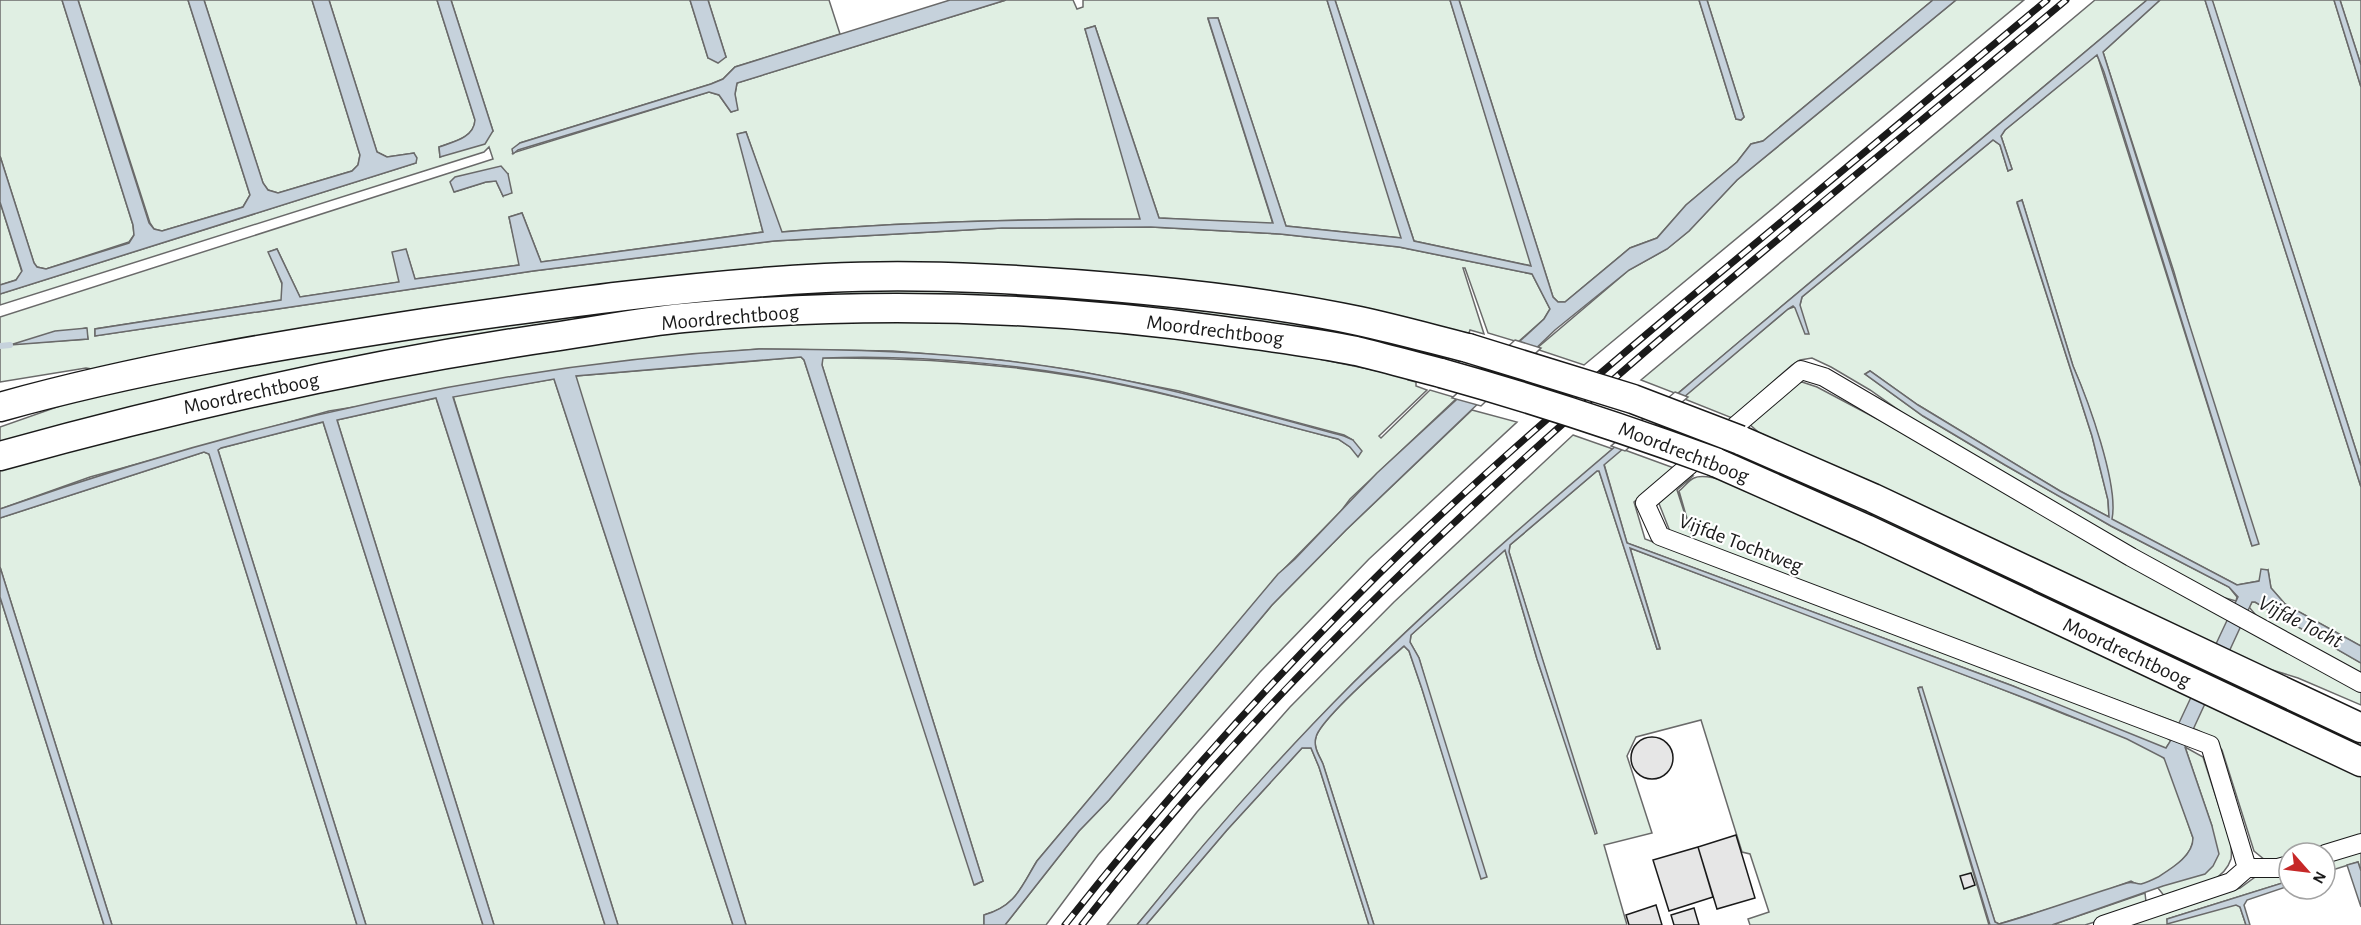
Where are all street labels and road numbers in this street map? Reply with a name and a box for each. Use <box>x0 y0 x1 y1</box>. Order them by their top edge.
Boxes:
street label: Moordrechtboog <box>660 301 800 334</box>
street label: Moordrechtboog <box>1145 312 1285 349</box>
street label: Moordrechtboog <box>181 369 322 418</box>
street label: Moordrechtboog <box>1616 418 1753 487</box>
street label: Vijfde Tochtweg <box>1676 510 1806 577</box>
street label: Moordrechtboog <box>2060 614 2194 691</box>

